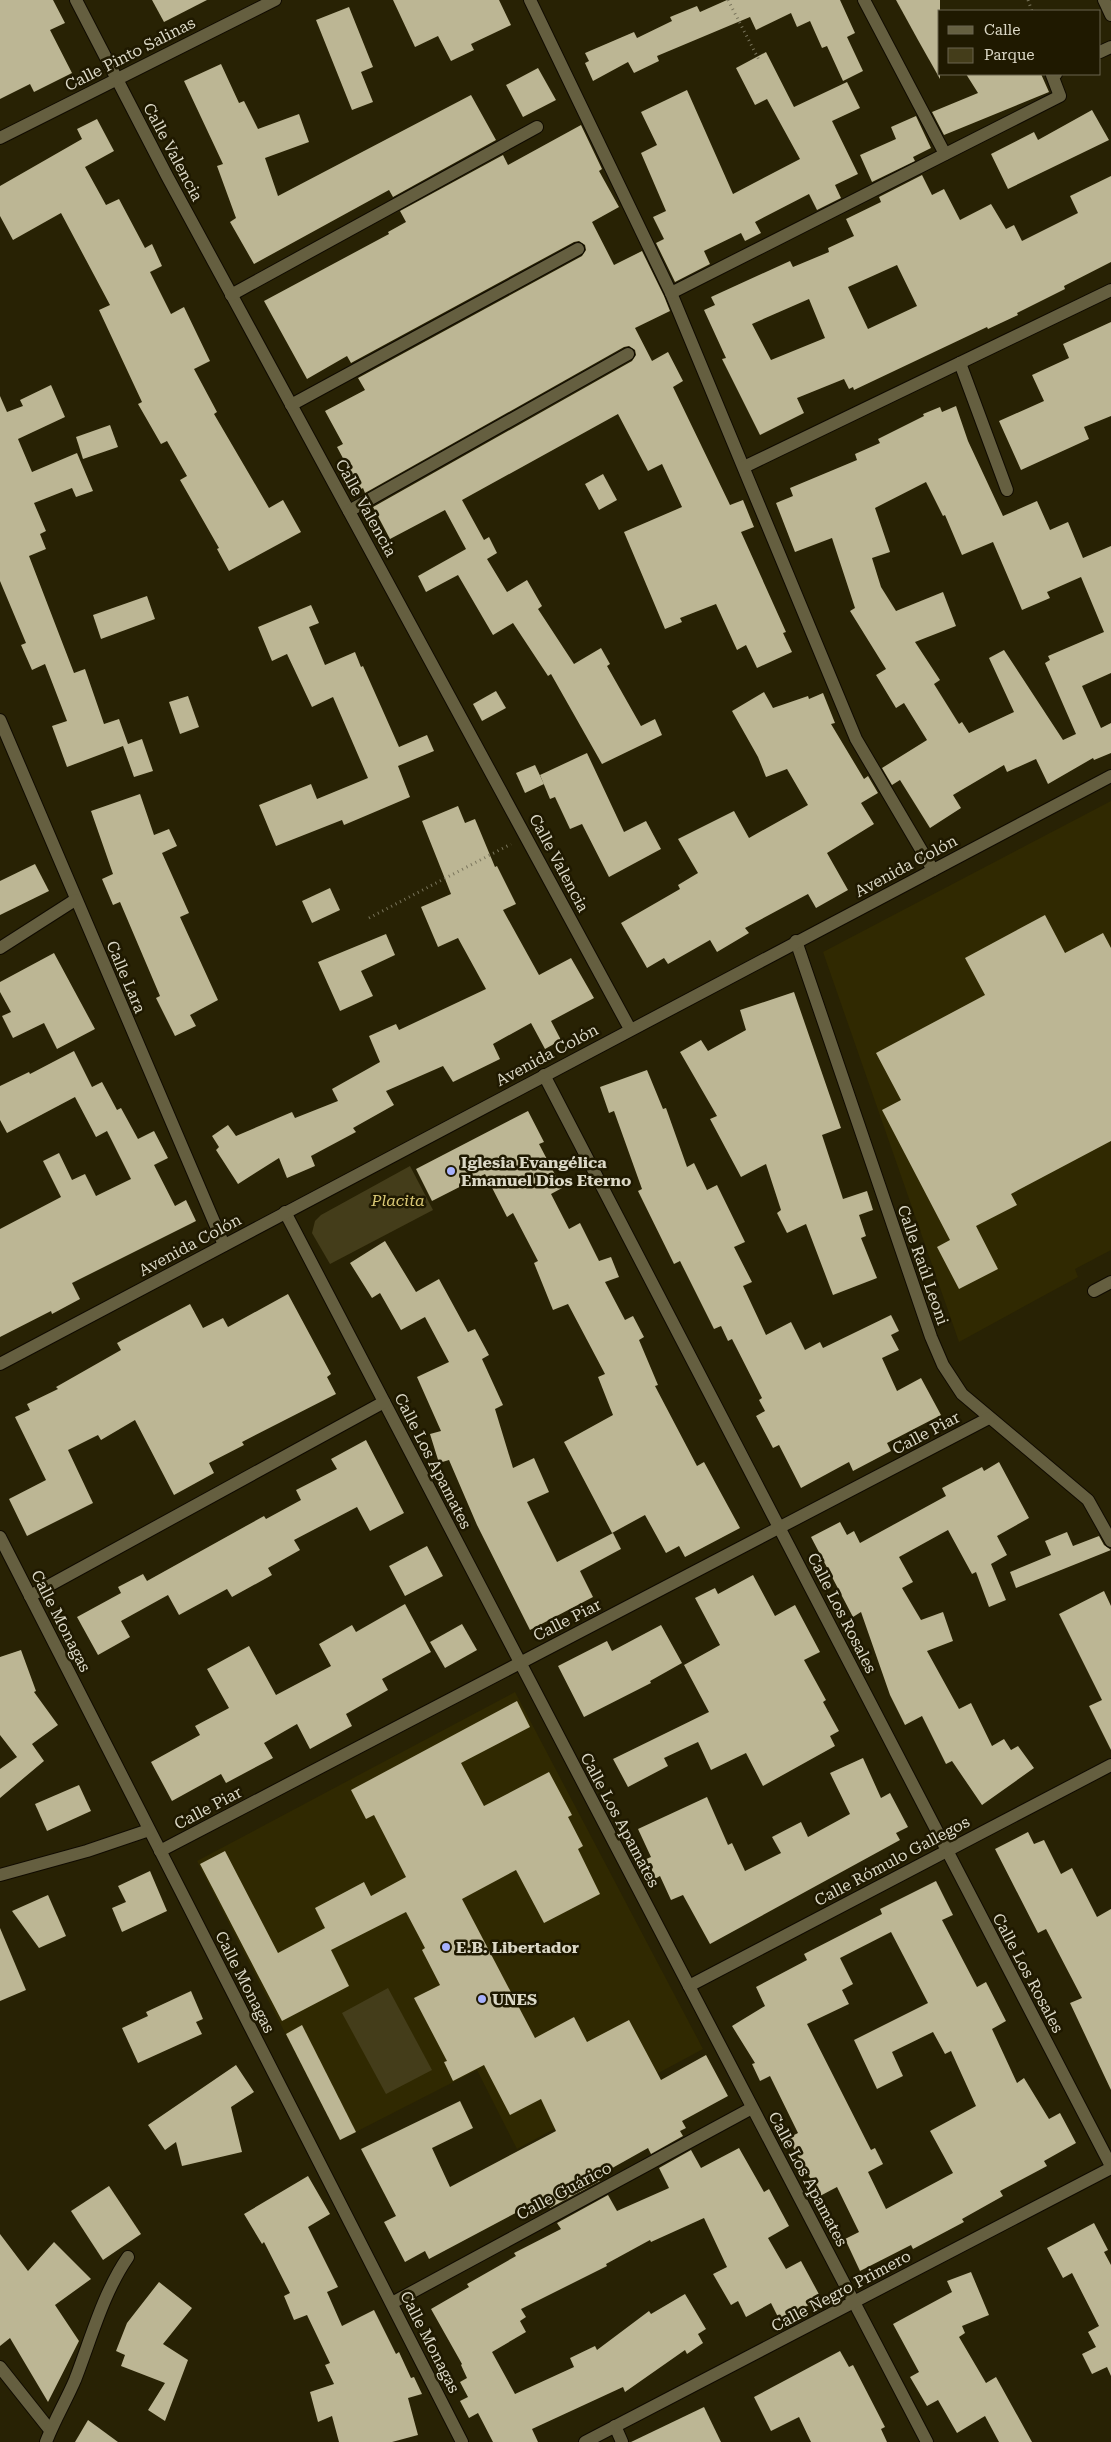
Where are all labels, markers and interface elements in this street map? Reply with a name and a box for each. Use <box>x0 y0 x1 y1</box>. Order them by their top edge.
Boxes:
legend <box>938 10 1101 75</box>
street label: Calle Pinto Salinas <box>62 13 199 95</box>
text: Calle <box>984 21 1020 39</box>
text: Parque <box>984 46 1035 64</box>
street label: Calle Valencia <box>139 100 207 205</box>
street label: Calle Valencia <box>331 456 401 560</box>
street label: Calle Valencia <box>525 811 593 916</box>
street label: Avenida Colón <box>852 831 960 901</box>
street label: Calle Lara <box>102 938 150 1016</box>
street label: Avenida Colón <box>493 1020 601 1090</box>
place label: Iglesia Evangélica Emanuel Dios Eterno <box>461 1153 631 1190</box>
marker: Iglesia Evangélica Emanuel Dios Eterno <box>445 1165 457 1177</box>
park label: Placita <box>370 1191 425 1210</box>
street label: Calle Raúl Leoni <box>894 1203 952 1327</box>
street label: Avenida Colón <box>136 1210 244 1280</box>
street label: Calle Los Apamates <box>391 1390 476 1532</box>
street label: Calle Piar <box>889 1407 963 1459</box>
street label: Calle Los Rosales <box>803 1550 881 1677</box>
street label: Calle Monagas <box>27 1567 95 1676</box>
street label: Calle Piar <box>530 1595 604 1645</box>
street label: Calle Los Apamates <box>576 1749 664 1891</box>
street label: Calle Piar <box>171 1782 245 1834</box>
street label: Calle Rómulo Gallegos <box>811 1812 973 1910</box>
street label: Calle Los Rosales <box>988 1910 1068 2036</box>
street label: Calle Monagas <box>211 1928 279 2037</box>
place label: E.B. Libertador <box>456 1938 579 1957</box>
marker: E.B. Libertador <box>440 1941 452 1953</box>
place label: UNES <box>492 1990 537 2009</box>
marker: UNES <box>476 1993 488 2005</box>
street label: Calle Los Apamates <box>764 2108 852 2250</box>
street label: Calle Guárico <box>513 2158 615 2224</box>
street label: Calle Negro Primero <box>768 2246 914 2336</box>
street label: Calle Monagas <box>396 2288 464 2397</box>

